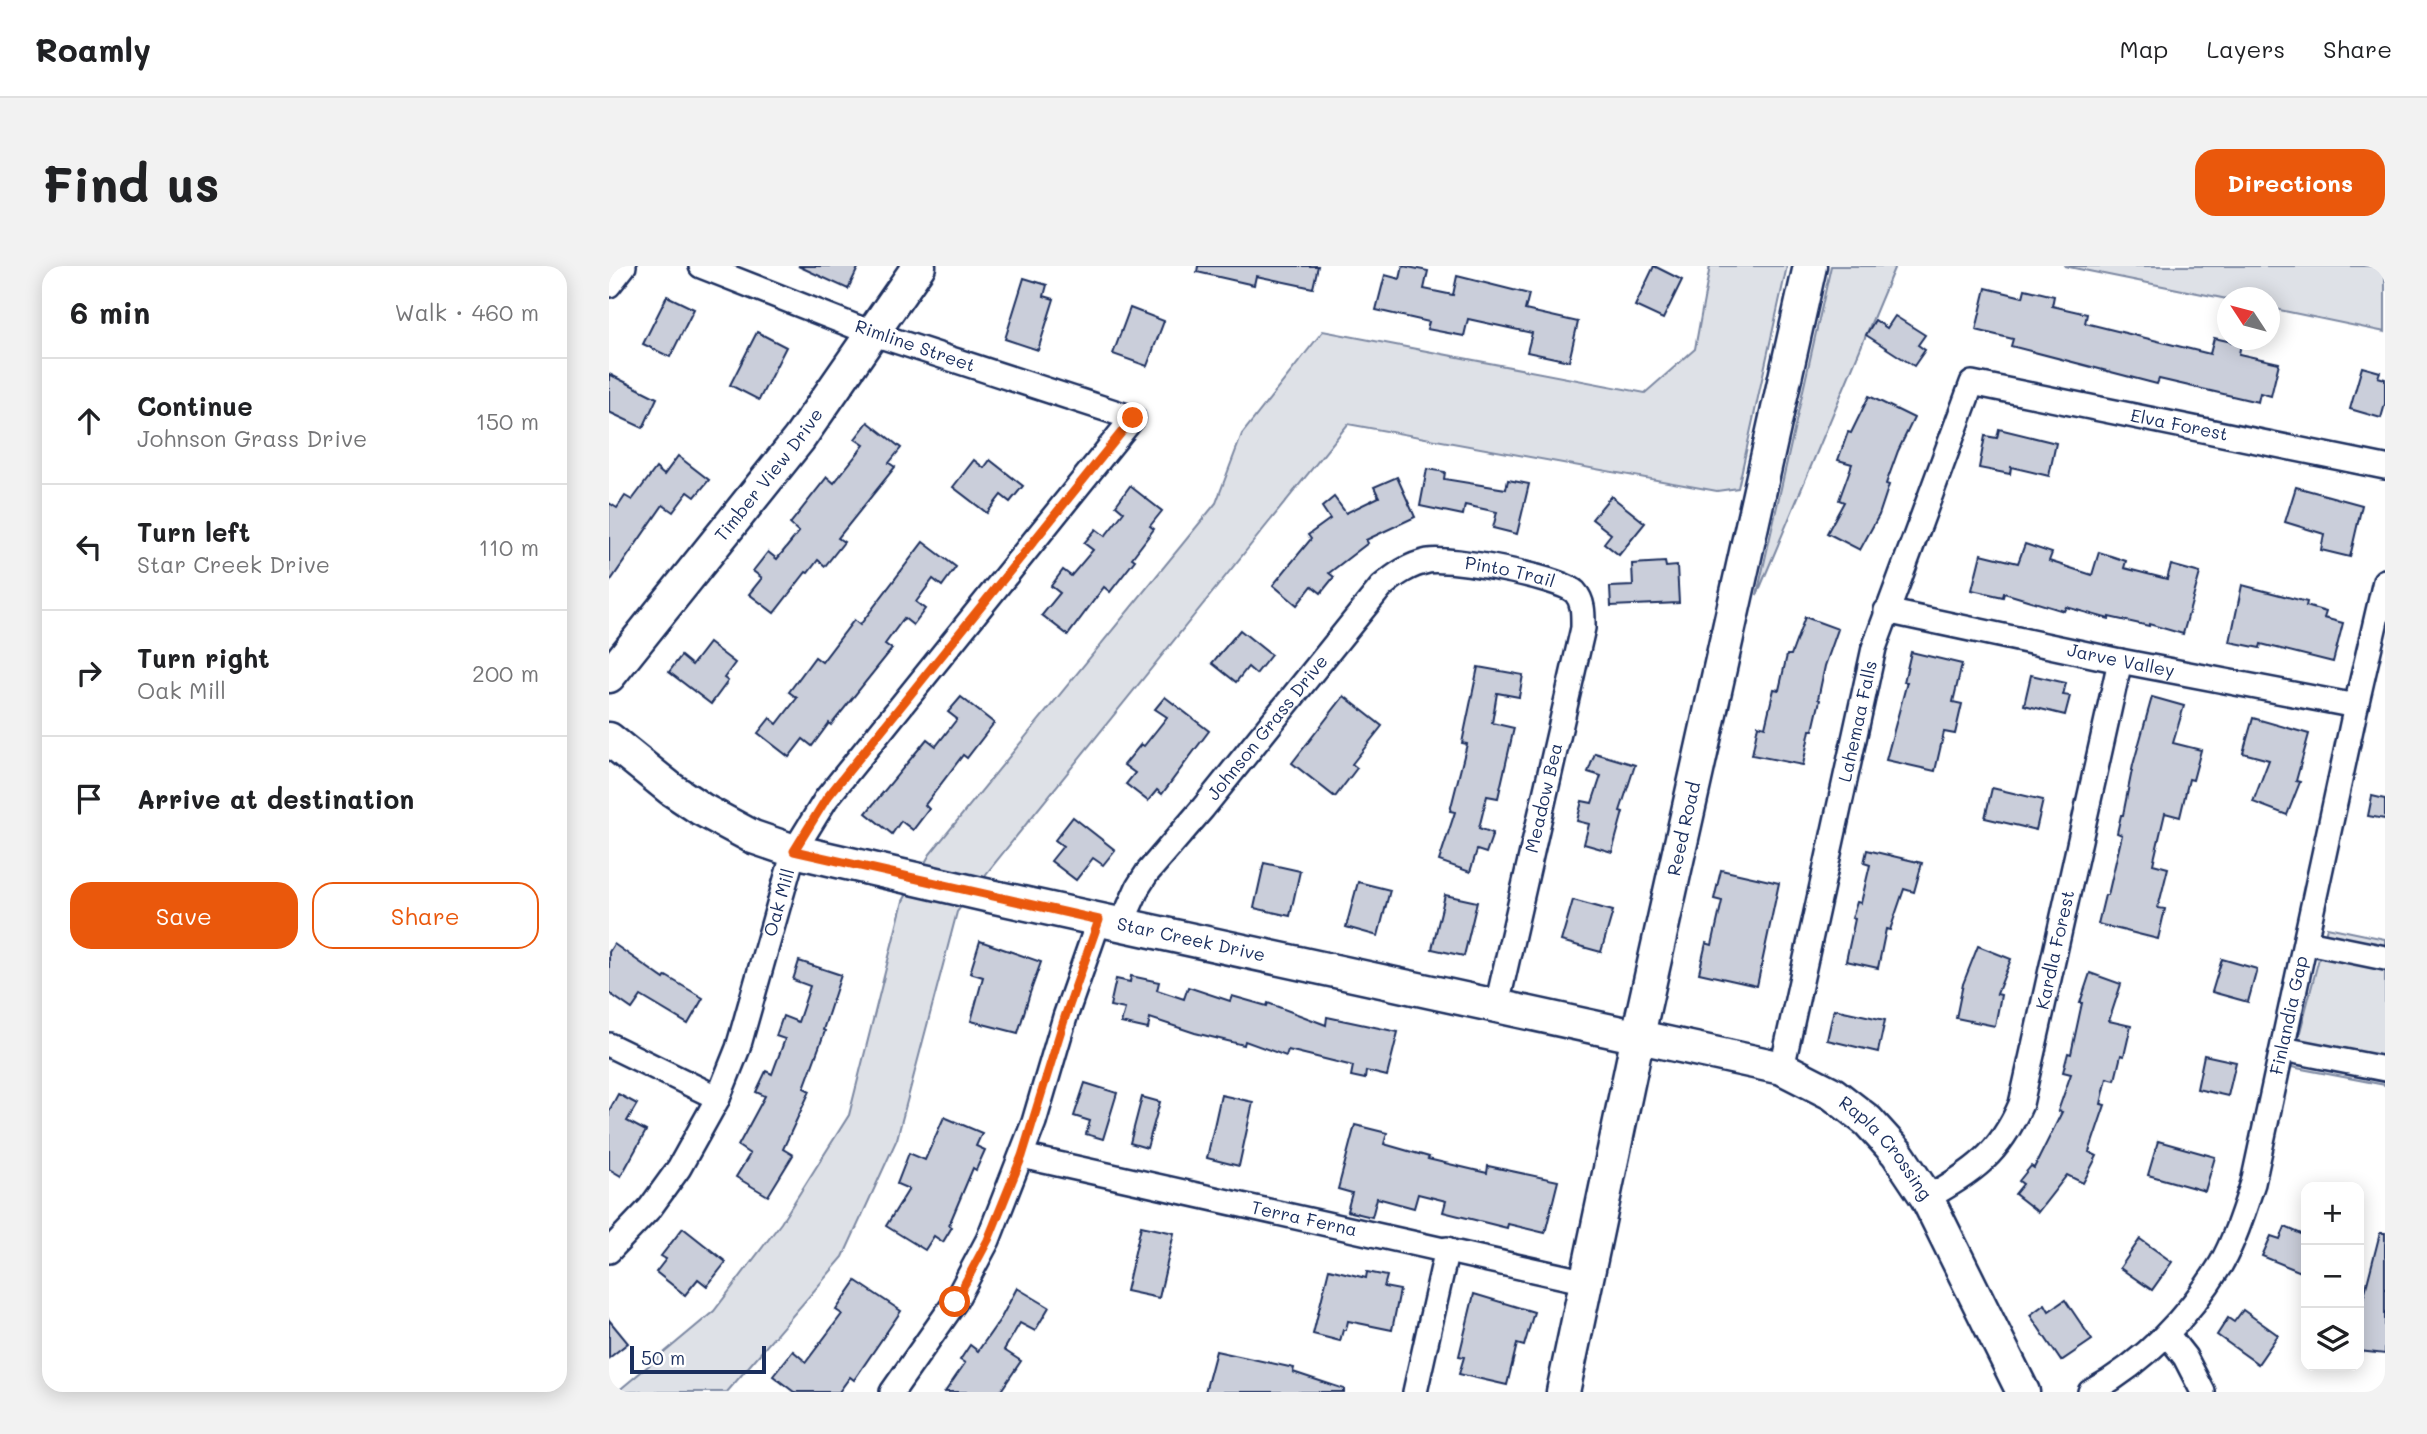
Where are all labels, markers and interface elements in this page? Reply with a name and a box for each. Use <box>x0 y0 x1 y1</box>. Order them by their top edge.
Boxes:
text: Roamly <box>35 27 151 70</box>
text: Map <box>2120 33 2168 64</box>
text: Layers <box>2206 33 2285 64</box>
text: Share <box>2323 33 2392 64</box>
button: Directions <box>2195 149 2385 216</box>
text: Find us <box>42 151 220 214</box>
north arrow <box>2217 287 2280 350</box>
text: 6 min <box>70 292 150 332</box>
text: Walk · 460 m <box>394 297 539 327</box>
street label: Rimline Street <box>852 313 979 377</box>
text: Continue <box>137 389 253 423</box>
icon: ahead <box>70 402 108 440</box>
route end <box>1117 402 1148 433</box>
street label: Timber View Drive <box>709 403 828 546</box>
street label: Elva Forest <box>2129 403 2230 446</box>
text: 150 m <box>475 406 539 436</box>
text: Johnson Grass Drive <box>137 423 367 453</box>
text: Turn left <box>137 515 250 549</box>
icon: left <box>70 528 108 566</box>
text: 110 m <box>479 532 539 562</box>
text: Star Creek Drive <box>137 549 330 579</box>
street label: Pinto Trail <box>1464 550 1558 593</box>
street label: Jarve Valley <box>2065 637 2177 682</box>
text: Turn right <box>137 641 270 675</box>
street label: Johnson Grass Drive <box>1201 649 1333 805</box>
icon: right <box>70 654 108 692</box>
text: 200 m <box>472 658 539 688</box>
street label: Lahemaa Falls <box>1832 658 1882 784</box>
text: Oak Mill <box>137 675 226 705</box>
street label: Meadow Bea <box>1519 740 1567 855</box>
street label: Reed Road <box>1661 779 1705 878</box>
icon: arrive <box>70 780 108 818</box>
text: Arrive at destination <box>137 782 414 816</box>
street label: Oak Mill <box>757 865 799 939</box>
button: Save <box>70 882 298 949</box>
button: Share <box>312 882 539 949</box>
street label: Kardla Forest <box>2029 888 2079 1012</box>
street label: Star Creek Drive <box>1115 911 1268 966</box>
street label: Finlandia Gap <box>2264 953 2313 1077</box>
street label: Rapla Crossing <box>1835 1090 1938 1204</box>
map controls <box>2301 1182 2364 1371</box>
button: + <box>2301 1182 2364 1245</box>
street label: Terra Ferna <box>1249 1194 1359 1241</box>
button: − <box>2301 1245 2364 1308</box>
route start <box>939 1286 970 1317</box>
button: layers <box>2301 1308 2364 1371</box>
scale bar <box>630 1343 767 1375</box>
text: 50 m <box>641 1345 685 1370</box>

